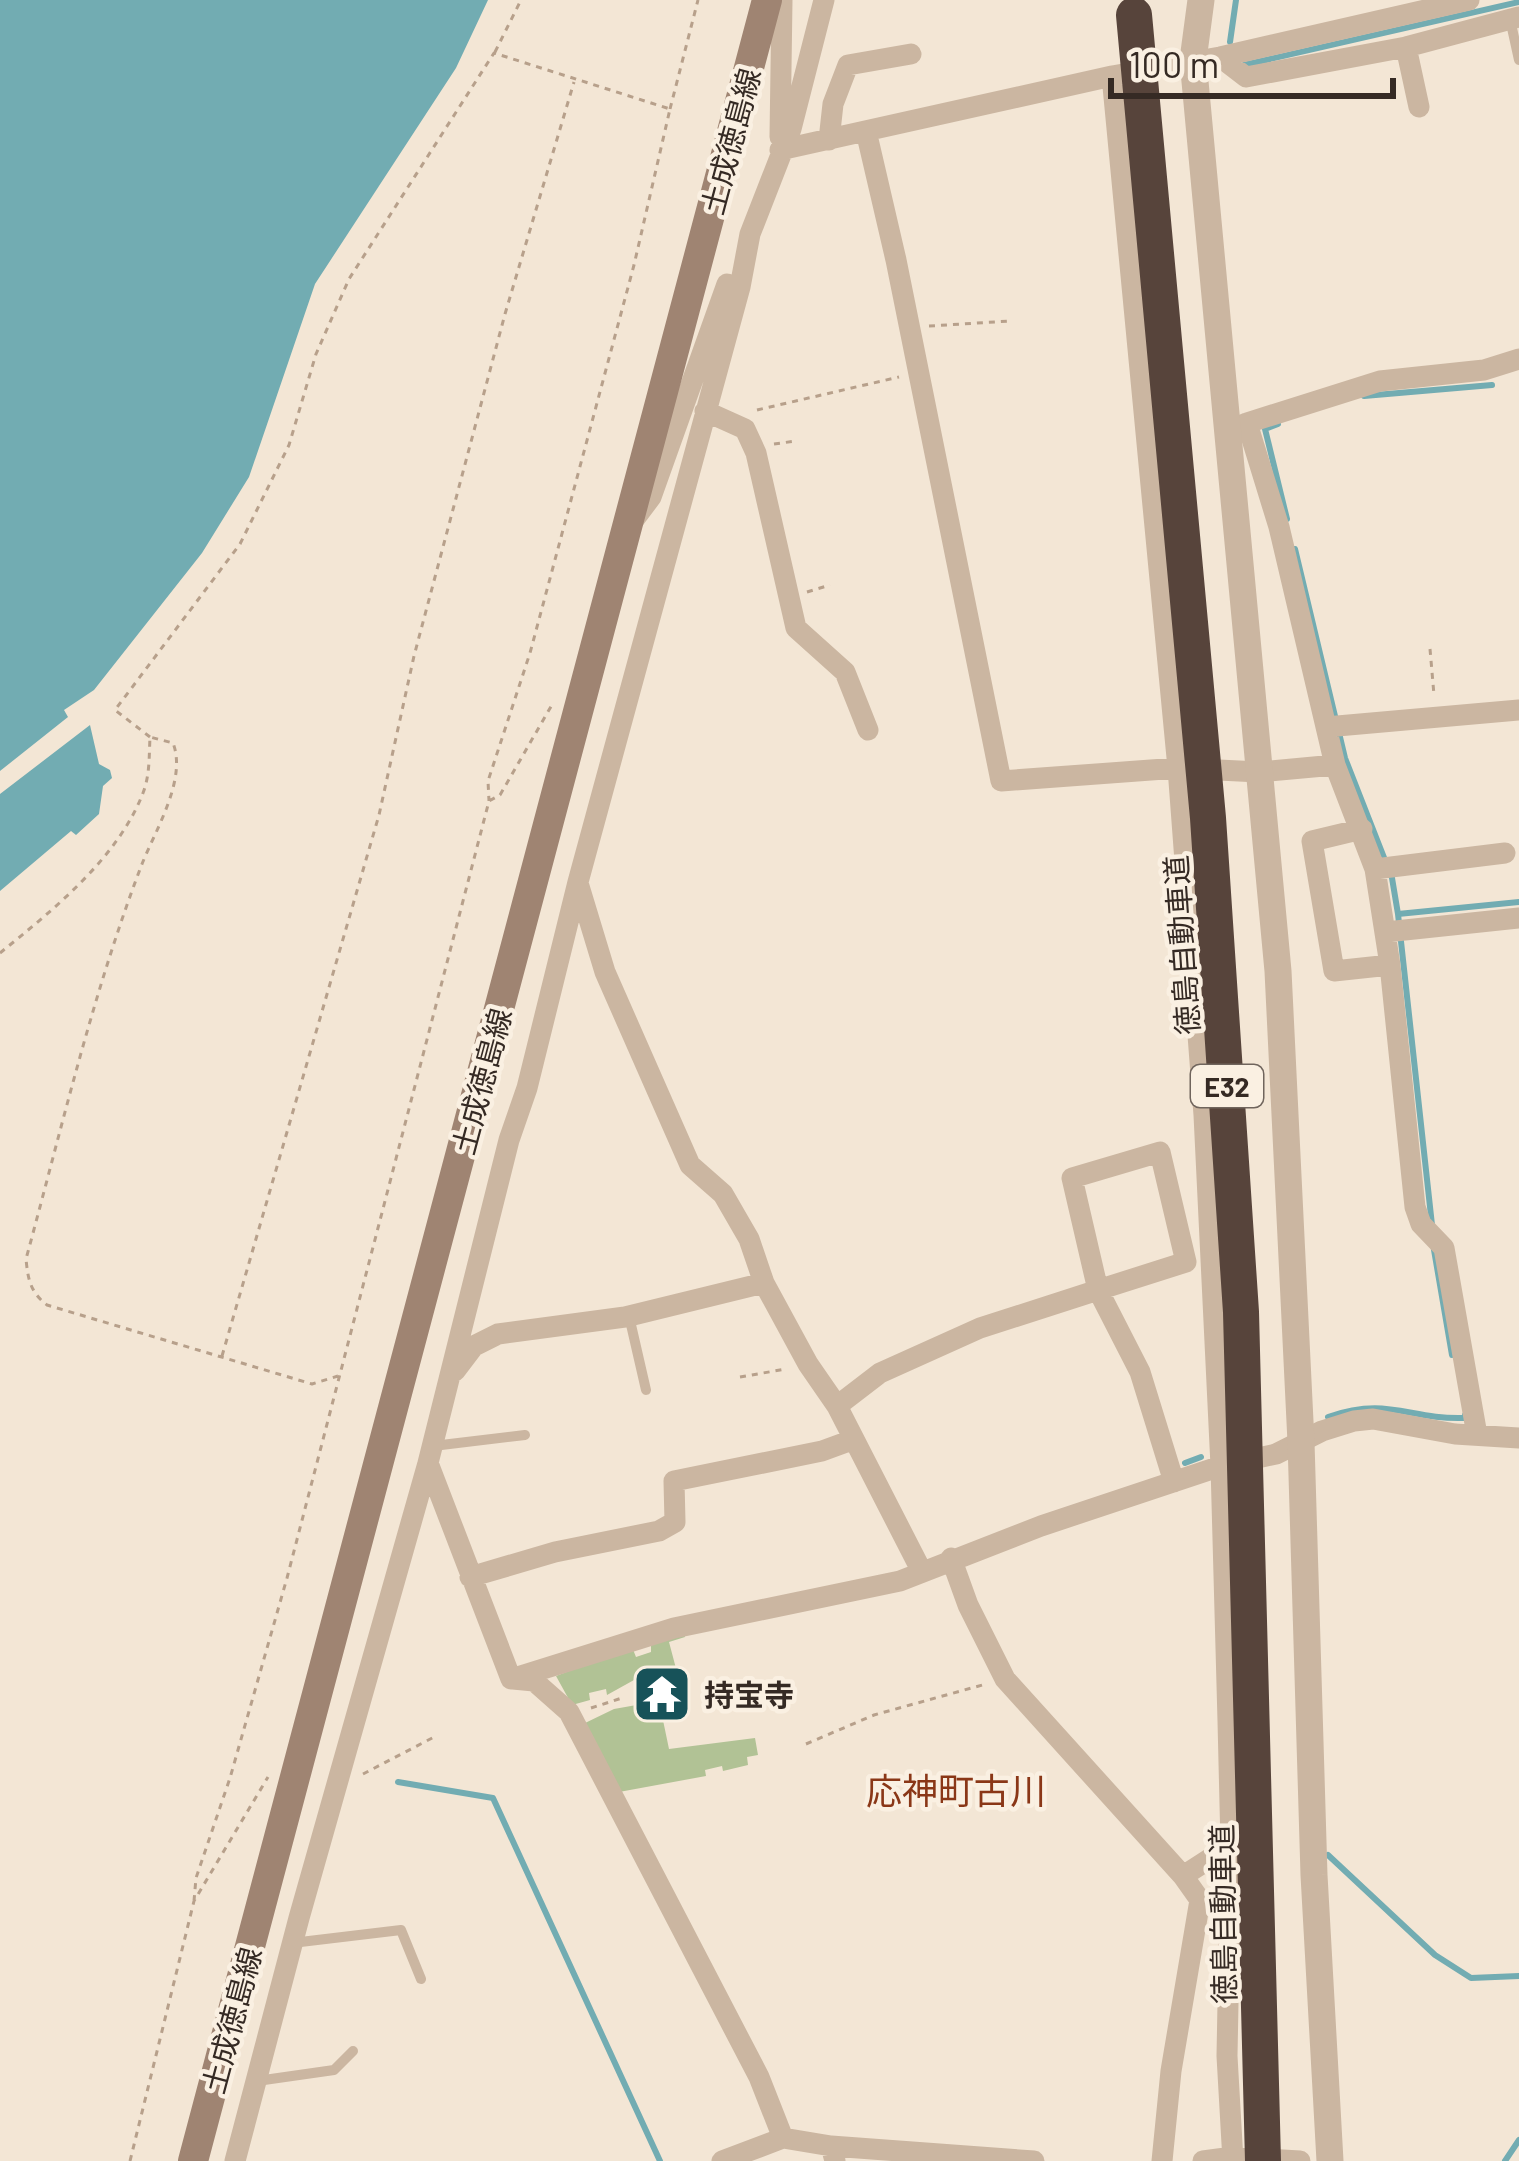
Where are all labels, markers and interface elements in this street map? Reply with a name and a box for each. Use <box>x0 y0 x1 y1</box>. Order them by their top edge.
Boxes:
scale bar <box>1111 24 1393 98</box>
text: 100 m <box>1129 42 1219 85</box>
street label: 土成徳島線 <box>693 64 767 218</box>
street label: 徳島自動車道 <box>1157 854 1205 1036</box>
street label: 土成徳島線 <box>444 1004 518 1158</box>
road number: E32 <box>1191 1065 1263 1107</box>
temple icon: 持宝寺 <box>631 1663 693 1725</box>
place label: 持宝寺 <box>704 1676 794 1712</box>
district label: 応神町古川 <box>866 1768 1046 1811</box>
street label: 徳島自動車道 <box>1202 1824 1242 2004</box>
street label: 土成徳島線 <box>194 1943 268 2097</box>

